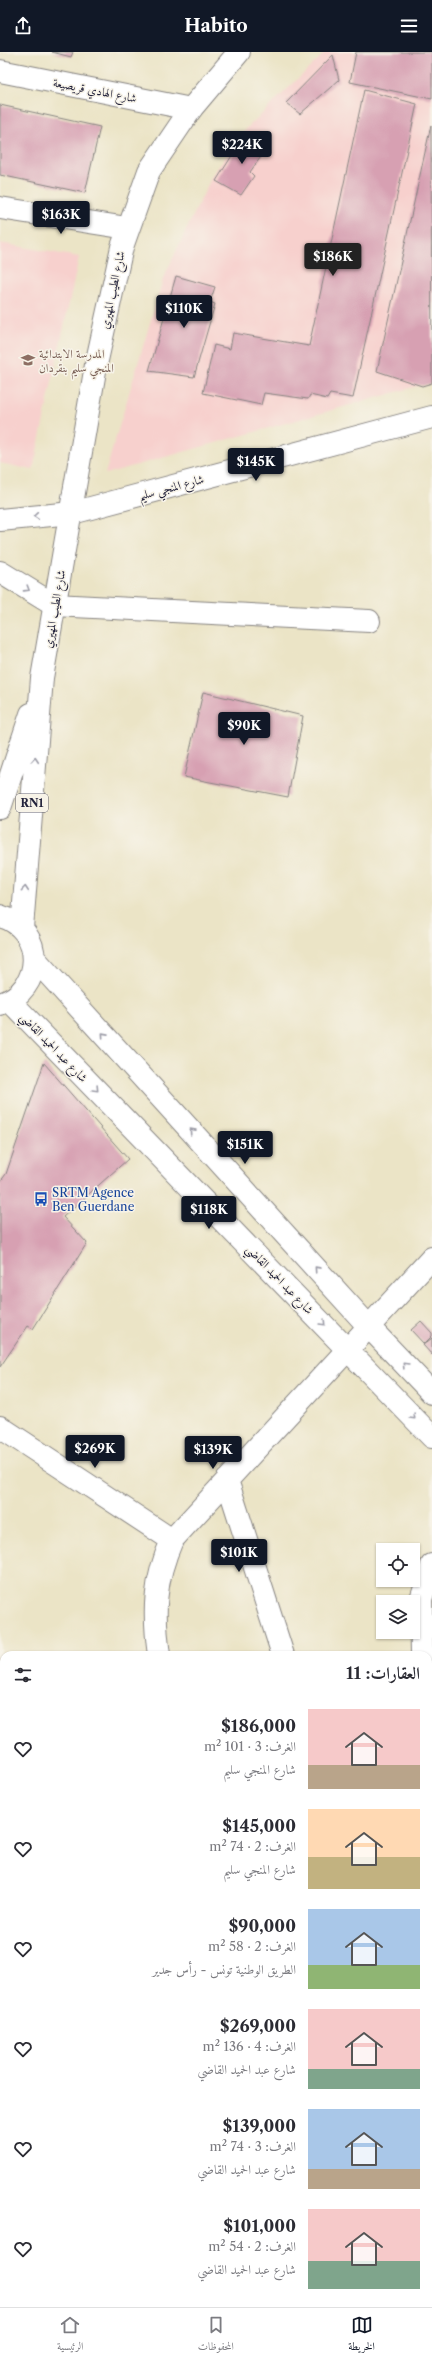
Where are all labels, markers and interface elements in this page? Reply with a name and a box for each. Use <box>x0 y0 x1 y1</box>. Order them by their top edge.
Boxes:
icon: share <box>12 15 34 37</box>
text: Habito <box>184 15 248 37</box>
icon: menu <box>398 15 420 37</box>
street label: شارع الهادي قريصيعة <box>51 75 138 109</box>
pin: $224K <box>214 131 270 165</box>
text: $224K <box>222 136 262 152</box>
pin: $163K <box>33 201 89 235</box>
text: $163K <box>42 206 80 222</box>
pin: $186K <box>305 243 361 277</box>
text: $186K <box>313 248 353 264</box>
street label: شارع الطيب المهيري <box>96 249 132 331</box>
pin: $110K <box>156 295 212 329</box>
text: $110K <box>165 300 203 316</box>
place label: المدرسة الابتدائية المنجي سليم بنقردان <box>39 346 114 380</box>
school or university icon: المدرسة الابتدائية المنجي سليم بنقردان <box>20 352 36 368</box>
pin: $145K <box>228 448 284 482</box>
text: $145K <box>237 453 275 469</box>
street label: شارع المنجي سليم <box>137 471 207 508</box>
one-way arrow <box>33 512 39 521</box>
street label: شارع الطيب المهيري <box>40 568 72 650</box>
one-way arrow <box>23 584 30 591</box>
pin: $90K <box>220 712 268 746</box>
text: $90K <box>227 717 261 733</box>
one-way arrow <box>31 757 40 763</box>
road number: RN1 <box>16 794 48 812</box>
one-way arrow <box>20 886 29 892</box>
street label: شارع عبد الحميد القاضي <box>14 1009 91 1088</box>
one-way arrow <box>102 1032 109 1040</box>
one-way arrow <box>91 1084 99 1092</box>
one-way arrow <box>190 1129 197 1136</box>
pin: $151K <box>217 1131 273 1165</box>
text: $151K <box>227 1136 263 1152</box>
place label: SRTM Agence Ben Guerdane <box>52 1185 135 1214</box>
bus stop icon: SRTM Agence Ben Guerdane <box>33 1191 49 1207</box>
pin: $118K <box>181 1196 237 1230</box>
text: $118K <box>190 1201 228 1217</box>
street label: شارع عبد الحميد القاضي <box>240 1241 317 1320</box>
one-way arrow <box>314 1266 321 1274</box>
one-way arrow <box>318 1318 326 1326</box>
one-way arrow <box>402 1362 410 1370</box>
one-way arrow <box>408 1412 416 1420</box>
pin: $269K <box>67 1435 123 1469</box>
pin: $139K <box>185 1436 241 1470</box>
text: $269K <box>75 1440 115 1456</box>
text: $139K <box>194 1441 232 1457</box>
pin: $101K <box>211 1539 267 1573</box>
map controls <box>376 1543 420 1639</box>
button: locate <box>376 1543 420 1587</box>
text: $101K <box>220 1544 258 1560</box>
button: layers <box>376 1595 420 1639</box>
text: العقارات: 11 <box>346 1663 420 1683</box>
icon: filters <box>12 1664 34 1686</box>
text: $186,000 <box>221 1716 296 1736</box>
icon: home <box>340 1725 388 1773</box>
icon: heart <box>12 1738 34 1760</box>
text: الغرف: 3 · 101 m² <box>204 1738 296 1754</box>
text: شارع المنجي سليم <box>223 1761 296 1777</box>
text: $145,000 <box>222 1816 296 1836</box>
icon: home <box>340 1825 388 1873</box>
icon: heart <box>12 1838 34 1860</box>
text: الغرف: 2 · 74 m² <box>209 1838 296 1854</box>
text: شارع المنجي سليم <box>223 1861 296 1877</box>
text: $90,000 <box>229 1916 296 1936</box>
icon: home <box>340 1925 388 1973</box>
icon: heart <box>12 1938 34 1960</box>
text: الغرف: 2 · 58 m² <box>208 1938 296 1954</box>
text: الطريق الوطنية تونس - رأس جدير <box>152 1961 296 1977</box>
text: $269,000 <box>220 2016 296 2036</box>
icon: home <box>340 2025 388 2073</box>
icon: heart <box>12 2038 34 2060</box>
text: الغرف: 4 · 136 m² <box>203 2038 296 2054</box>
text: شارع عبد الحميد القاضي <box>198 2061 296 2077</box>
text: $139,000 <box>223 2116 296 2136</box>
icon: home <box>340 2125 388 2173</box>
icon: heart <box>12 2138 34 2160</box>
text: الغرف: 3 · 74 m² <box>210 2138 296 2154</box>
text: شارع عبد الحميد القاضي <box>198 2161 296 2177</box>
text: $101,000 <box>224 2216 296 2236</box>
icon: home <box>340 2225 388 2273</box>
icon: heart <box>12 2238 34 2260</box>
text: الغرف: 2 · 54 m² <box>208 2238 296 2254</box>
text: شارع عبد الحميد القاضي <box>198 2261 296 2277</box>
tab: الرئيسية <box>57 2314 84 2357</box>
tab: المحفوظات <box>198 2314 234 2357</box>
tab: الخريطة <box>348 2314 375 2357</box>

